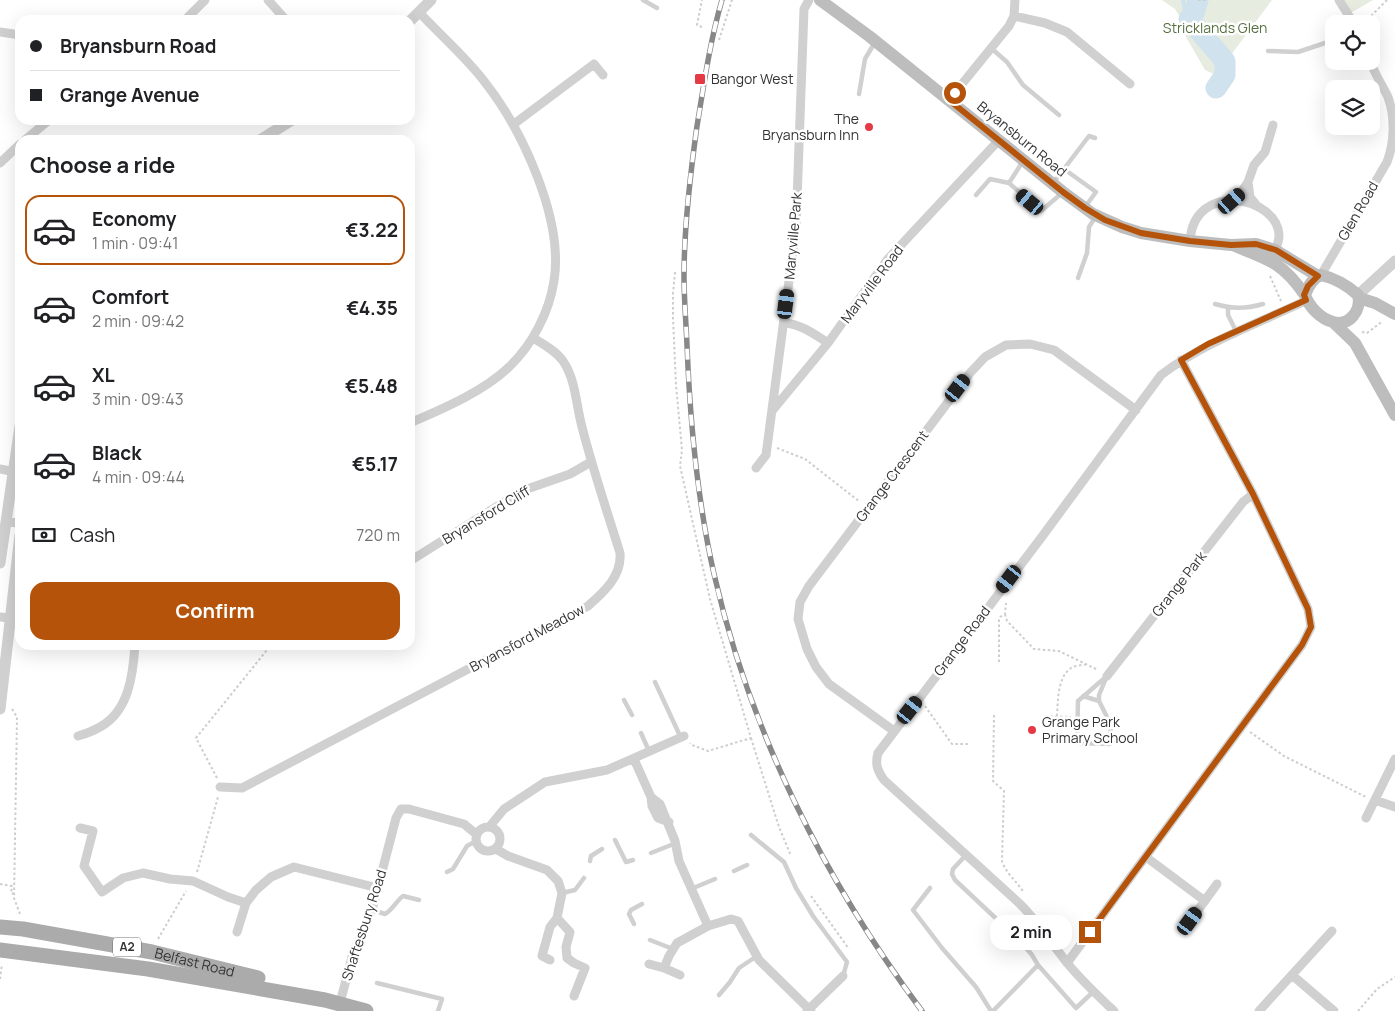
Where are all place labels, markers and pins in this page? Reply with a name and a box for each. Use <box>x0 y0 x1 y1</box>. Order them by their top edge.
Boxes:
place label: Bangor West <box>711 69 794 88</box>
marker: Bangor West <box>693 72 707 86</box>
place label: The Bryansburn Inn <box>762 109 859 144</box>
marker: The Bryansburn Inn <box>863 121 875 133</box>
place label: Grange Park Primary School <box>1042 712 1138 747</box>
marker: Grange Park Primary School <box>1026 724 1038 736</box>

